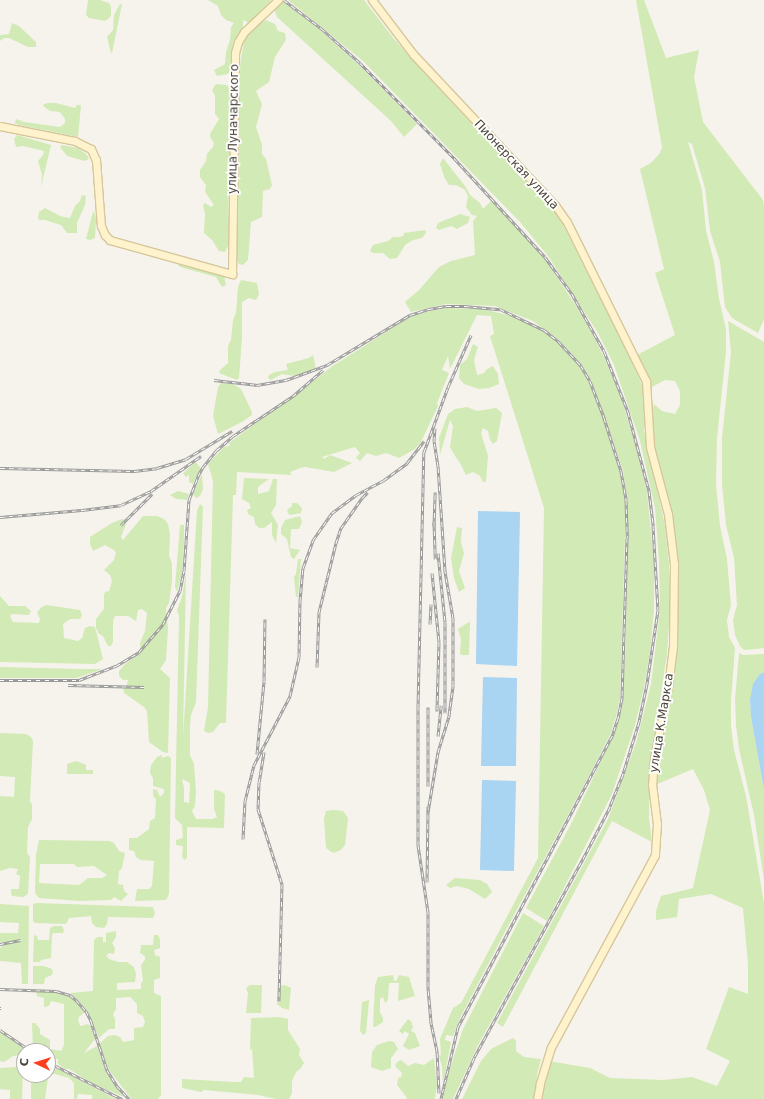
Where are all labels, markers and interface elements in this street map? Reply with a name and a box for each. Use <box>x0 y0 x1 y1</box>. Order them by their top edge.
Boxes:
street label: улица Луначарского <box>226 64 242 194</box>
street label: Пионерская улица <box>471 117 561 213</box>
street label: улица К.Маркса <box>647 672 677 774</box>
north arrow <box>16 1043 56 1083</box>
text: С <box>18 1058 31 1067</box>

